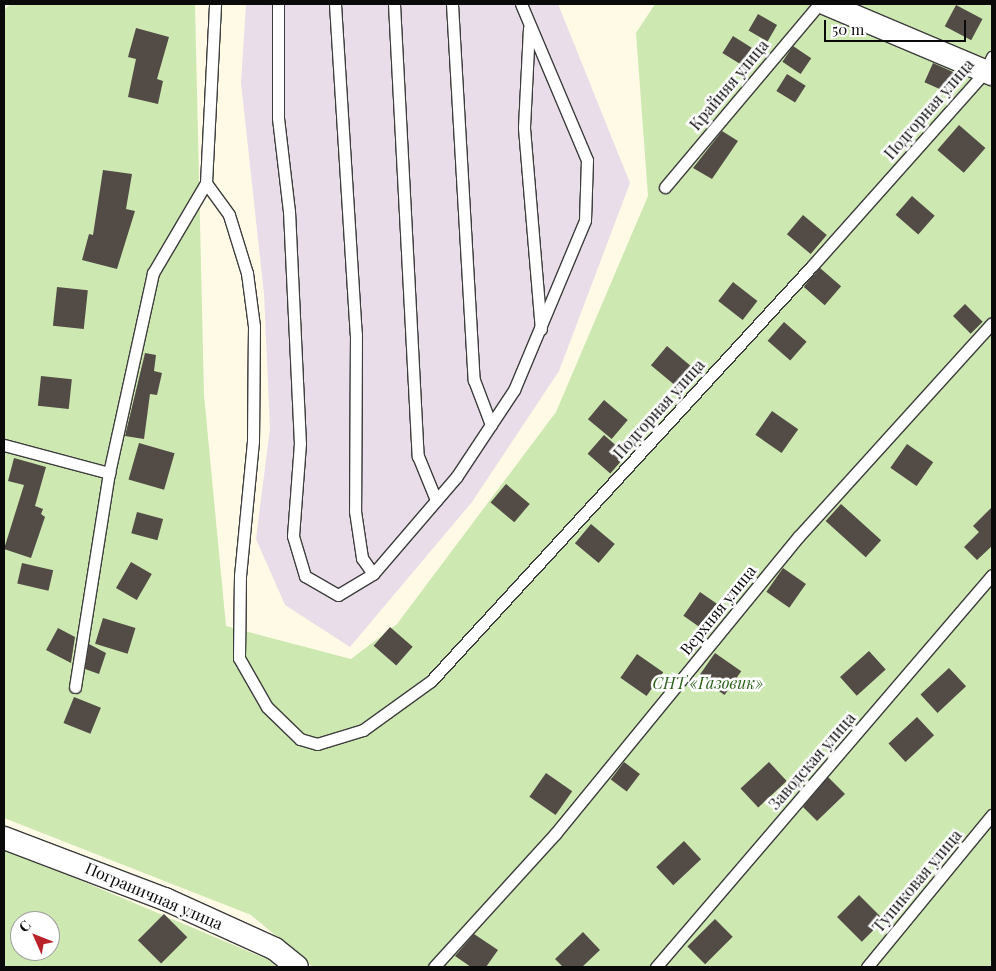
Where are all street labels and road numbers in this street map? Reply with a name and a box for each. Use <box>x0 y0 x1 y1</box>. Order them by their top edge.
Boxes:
street label: Крайняя улица <box>686 36 772 134</box>
street label: Подгорная улица <box>880 55 978 163</box>
street label: Подгорная улица <box>609 355 709 463</box>
street label: Верхняя улица <box>676 561 760 659</box>
street label: Заводская улица <box>765 709 859 813</box>
street label: Тупиковая улица <box>869 826 965 936</box>
street label: Пограничная улица <box>82 858 226 934</box>

